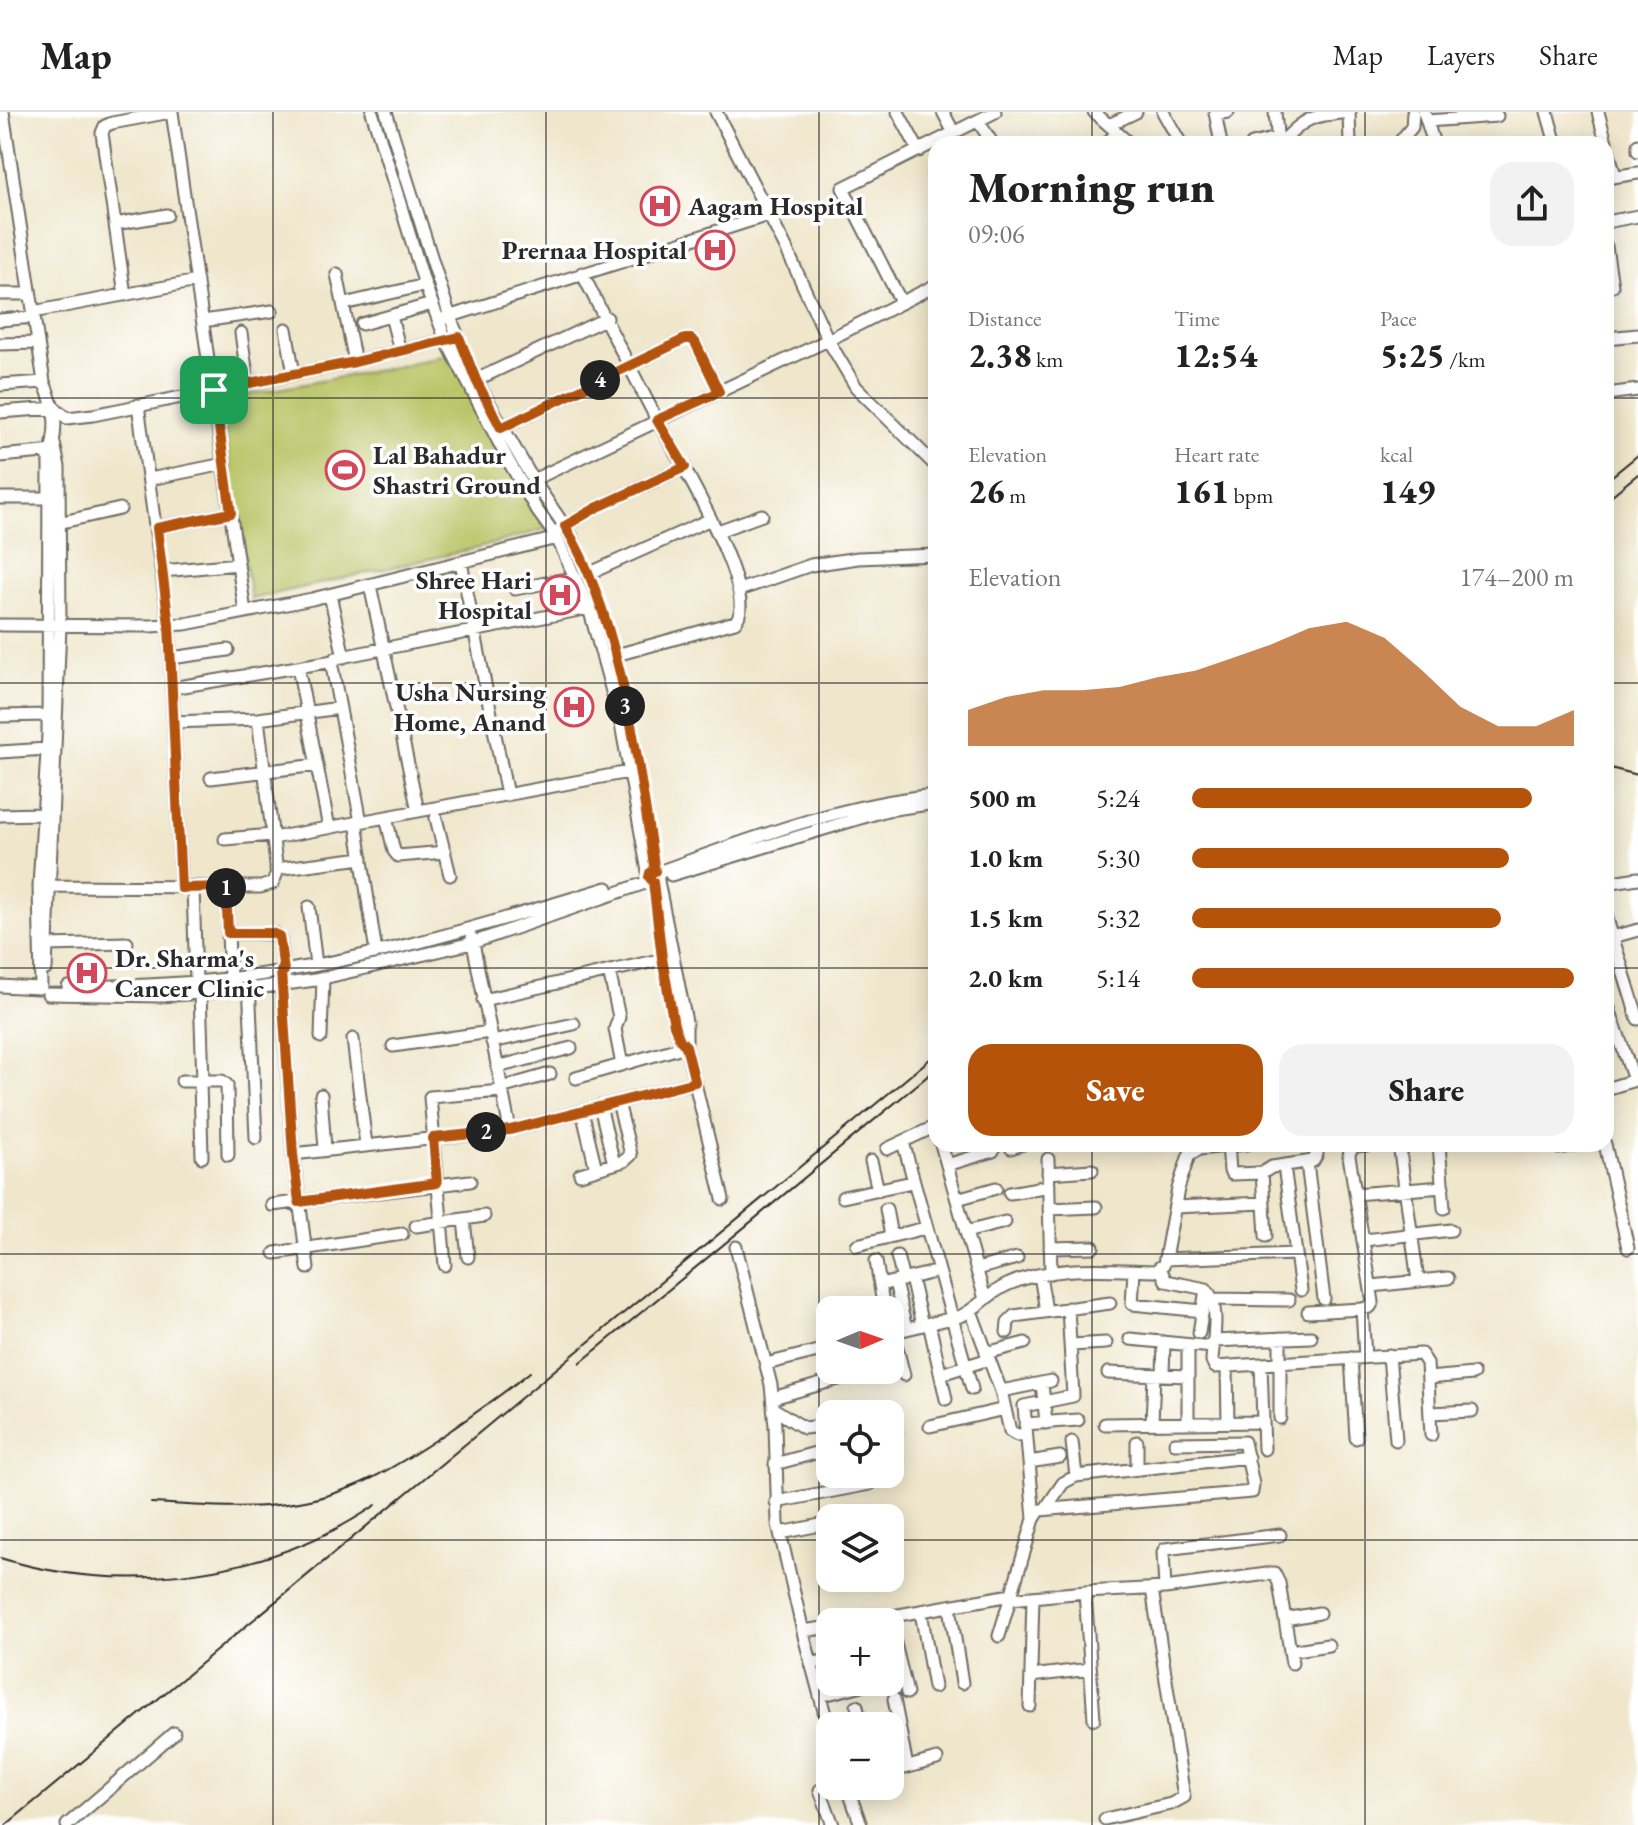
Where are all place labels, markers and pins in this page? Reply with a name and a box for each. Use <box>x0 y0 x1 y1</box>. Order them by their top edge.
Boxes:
hospital icon: Aagam Hospital <box>639 185 681 227</box>
place label: Aagam Hospital <box>687 189 863 223</box>
hospital icon: Prernaa Hospital <box>694 229 736 271</box>
place label: Prernaa Hospital <box>502 233 687 267</box>
pin <box>180 356 248 424</box>
pin: 4 <box>580 360 620 400</box>
place label: Lal Bahadur Shastri Ground <box>373 438 541 502</box>
sports icon: Lal Bahadur Shastri Ground <box>324 449 366 491</box>
place label: Shree Hari Hospital <box>416 563 532 627</box>
hospital icon: Shree Hari Hospital <box>539 574 581 616</box>
place label: Usha Nursing Home, Anand <box>394 675 547 739</box>
hospital icon: Usha Nursing Home, Anand <box>553 686 595 728</box>
pin: 3 <box>605 686 645 726</box>
pin: 1 <box>206 868 246 908</box>
place label: Dr. Sharma's Cancer Clinic <box>115 941 264 1005</box>
hospital icon: Dr. Sharma's Cancer Clinic <box>66 952 108 994</box>
pin: 2 <box>466 1112 506 1152</box>

